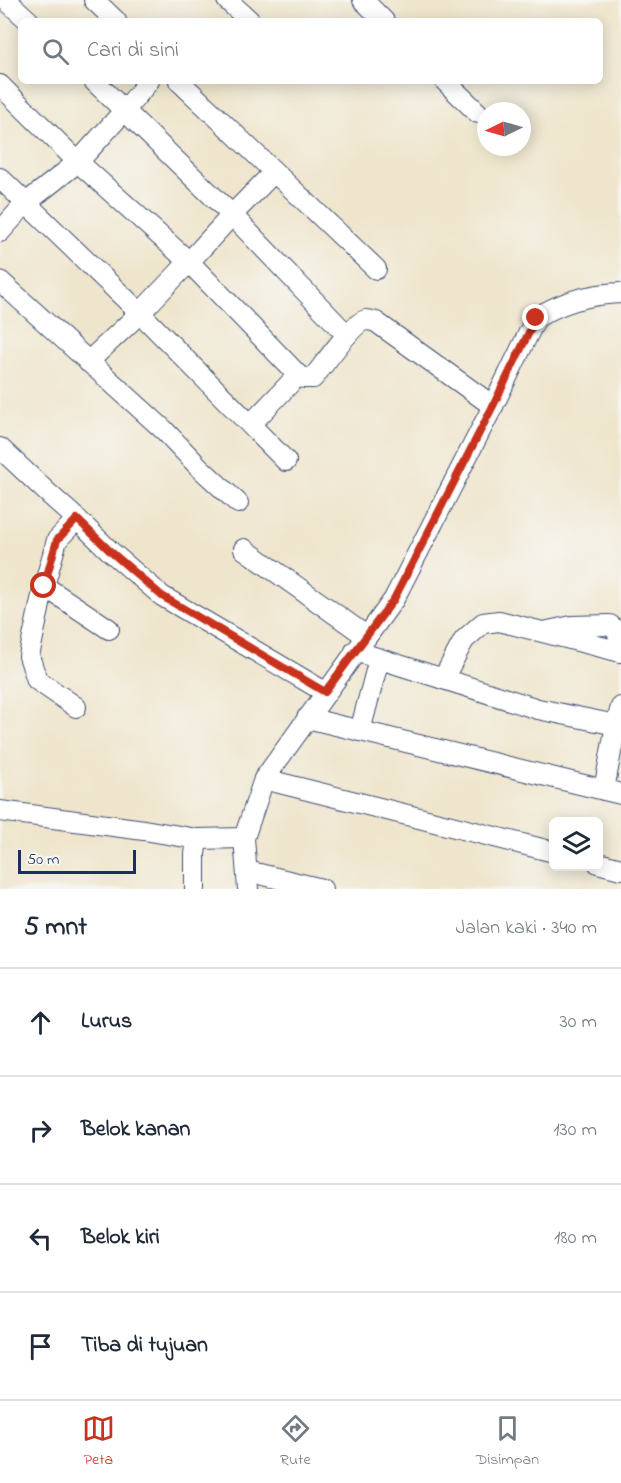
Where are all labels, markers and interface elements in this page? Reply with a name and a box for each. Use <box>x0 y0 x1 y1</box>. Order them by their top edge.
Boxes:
search box <box>18 18 603 84</box>
icon: search <box>39 35 72 68</box>
text: Cari di sini <box>87 35 179 67</box>
north arrow <box>477 102 531 156</box>
route end <box>522 304 548 330</box>
route start <box>30 572 56 598</box>
map controls <box>549 817 603 871</box>
button: layers <box>549 817 603 871</box>
scale bar <box>18 847 136 874</box>
text: 50 m <box>27 848 59 872</box>
text: 5 mnt <box>24 909 87 947</box>
text: Jalan kaki · 340 m <box>456 914 597 943</box>
icon: ahead <box>24 1006 57 1039</box>
text: Lurus <box>81 1006 132 1038</box>
text: 30 m <box>560 1008 597 1037</box>
icon: right <box>24 1114 57 1147</box>
text: Belok kanan <box>81 1114 190 1146</box>
text: 130 m <box>553 1116 597 1145</box>
icon: left <box>24 1222 57 1255</box>
text: Belok kiri <box>81 1222 160 1254</box>
text: 180 m <box>554 1224 597 1253</box>
icon: arrive <box>24 1330 57 1363</box>
text: Tiba di tujuan <box>81 1330 208 1362</box>
tab: Peta <box>82 1412 115 1472</box>
tab: Rute <box>279 1412 312 1472</box>
tab: Disimpan <box>476 1412 539 1472</box>

